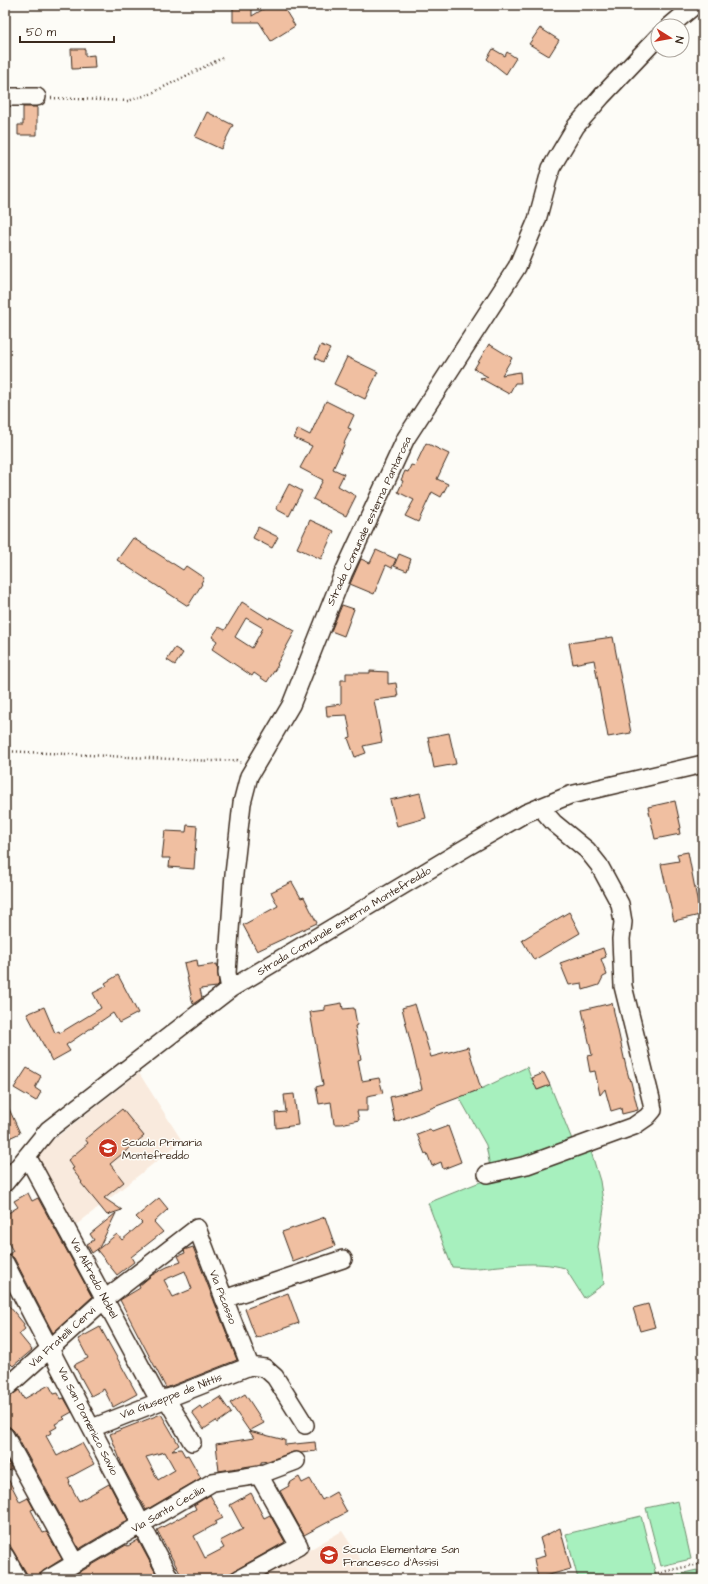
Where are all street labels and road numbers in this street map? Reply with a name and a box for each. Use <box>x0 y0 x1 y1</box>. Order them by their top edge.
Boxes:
street label: Strada Comunale esterna Pantarosa <box>323 434 415 608</box>
street label: Strada Comunale esterna Montefreddo <box>254 862 435 979</box>
street label: Via Alfredo Nobel <box>66 1235 122 1321</box>
street label: Via Picasso <box>206 1268 241 1327</box>
street label: Via Fratelli Cervi <box>25 1303 99 1371</box>
street label: Via San Domenico Savio <box>54 1364 122 1479</box>
street label: Via Giuseppe de Nittis <box>118 1369 225 1422</box>
street label: Via Santa Cecilia <box>129 1482 208 1536</box>

